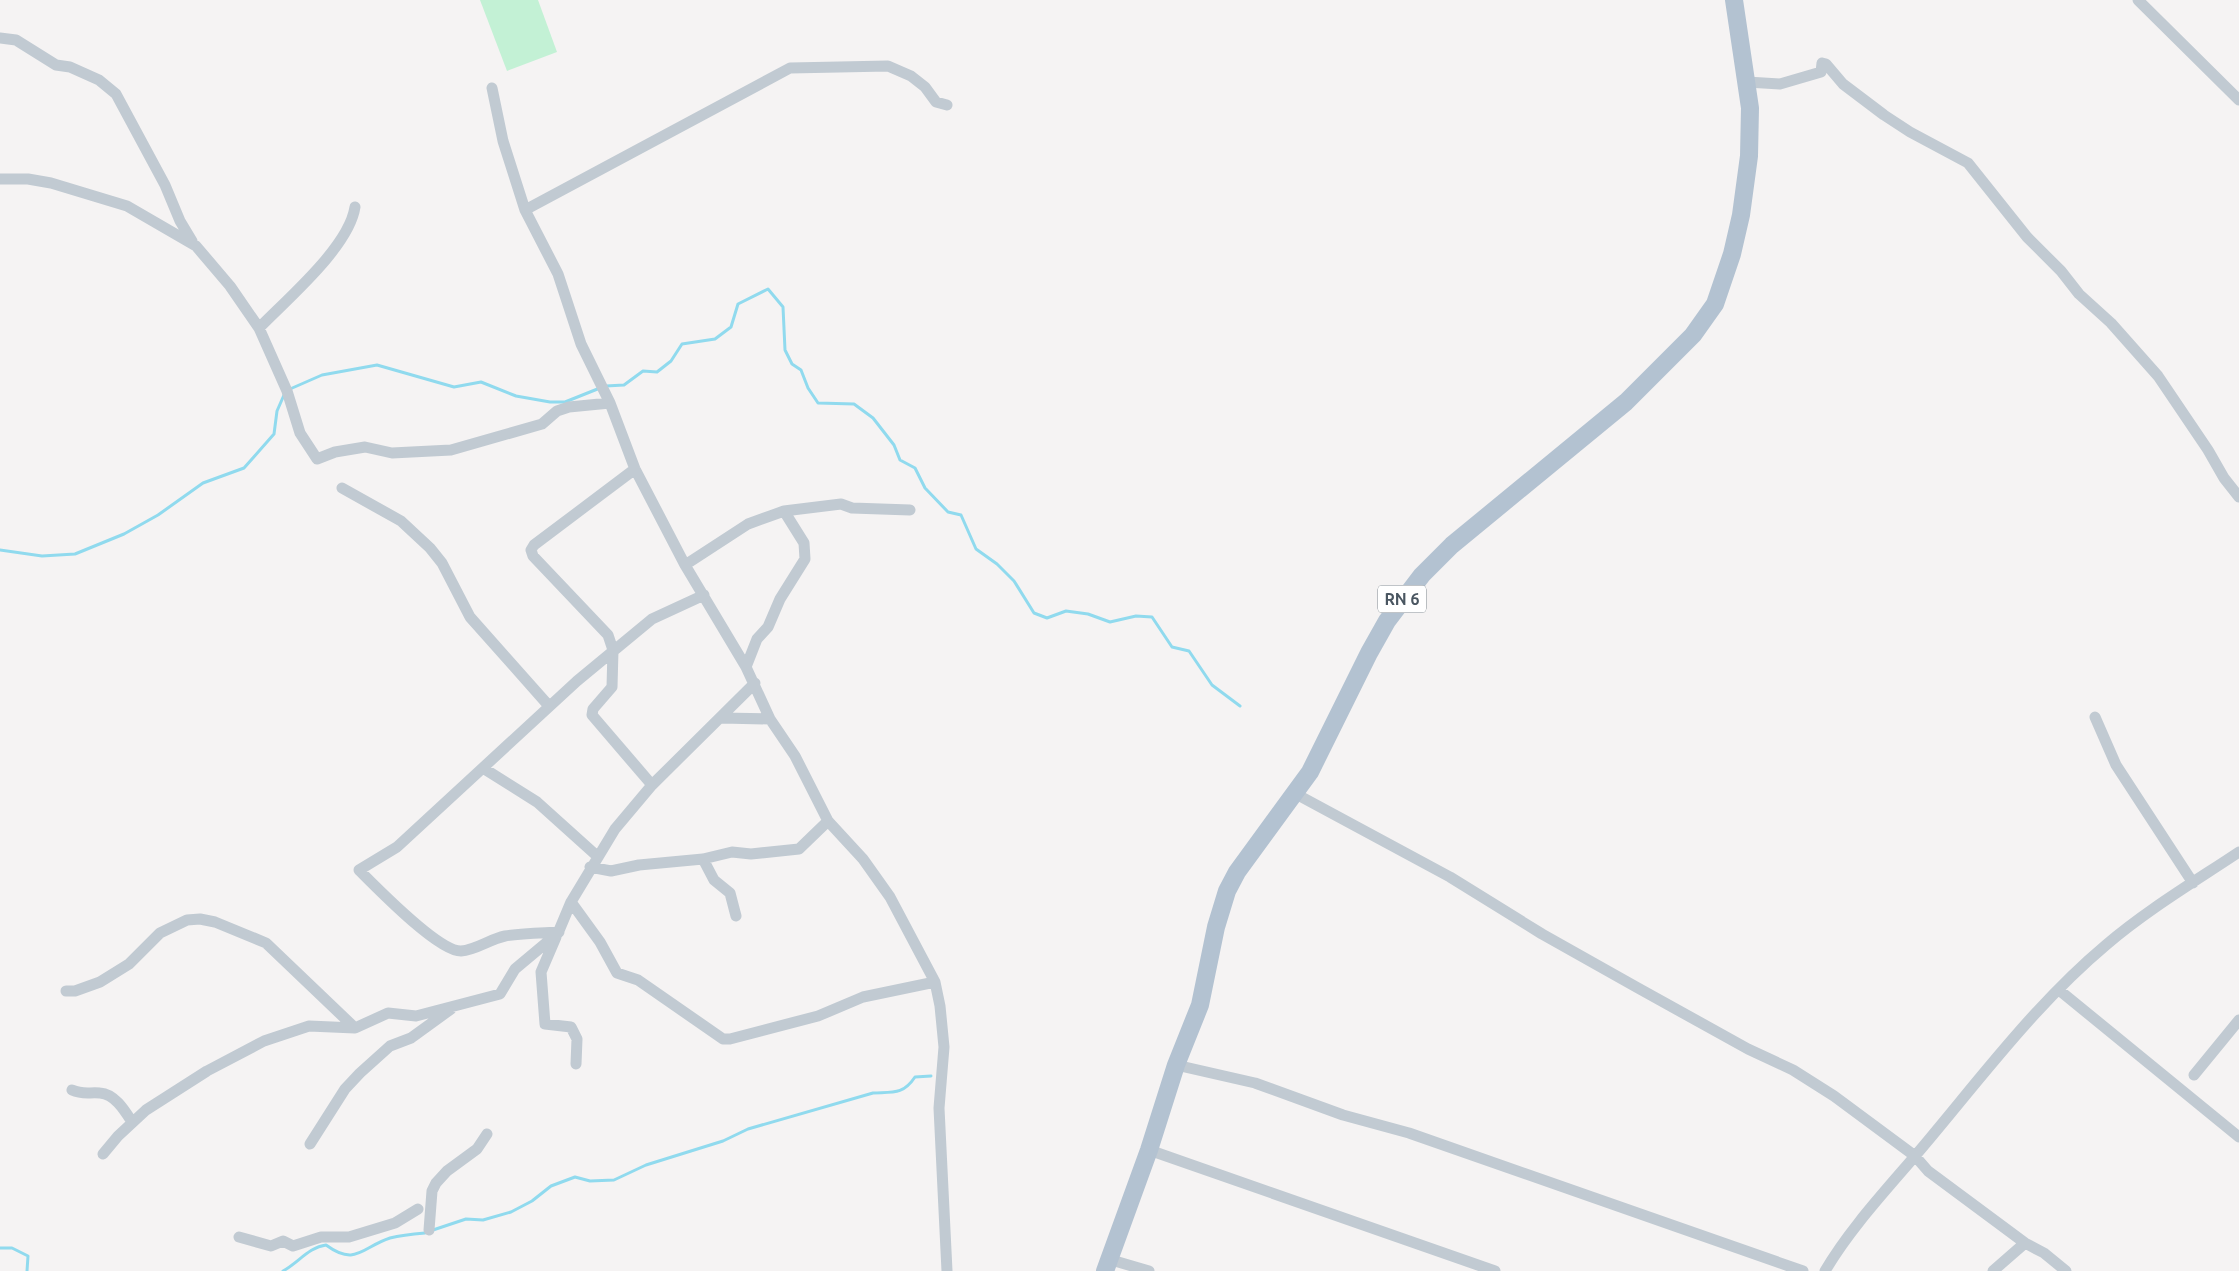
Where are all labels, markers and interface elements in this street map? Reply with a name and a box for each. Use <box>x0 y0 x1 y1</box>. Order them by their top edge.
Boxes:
road number: RN 6 <box>1378 586 1426 612</box>

